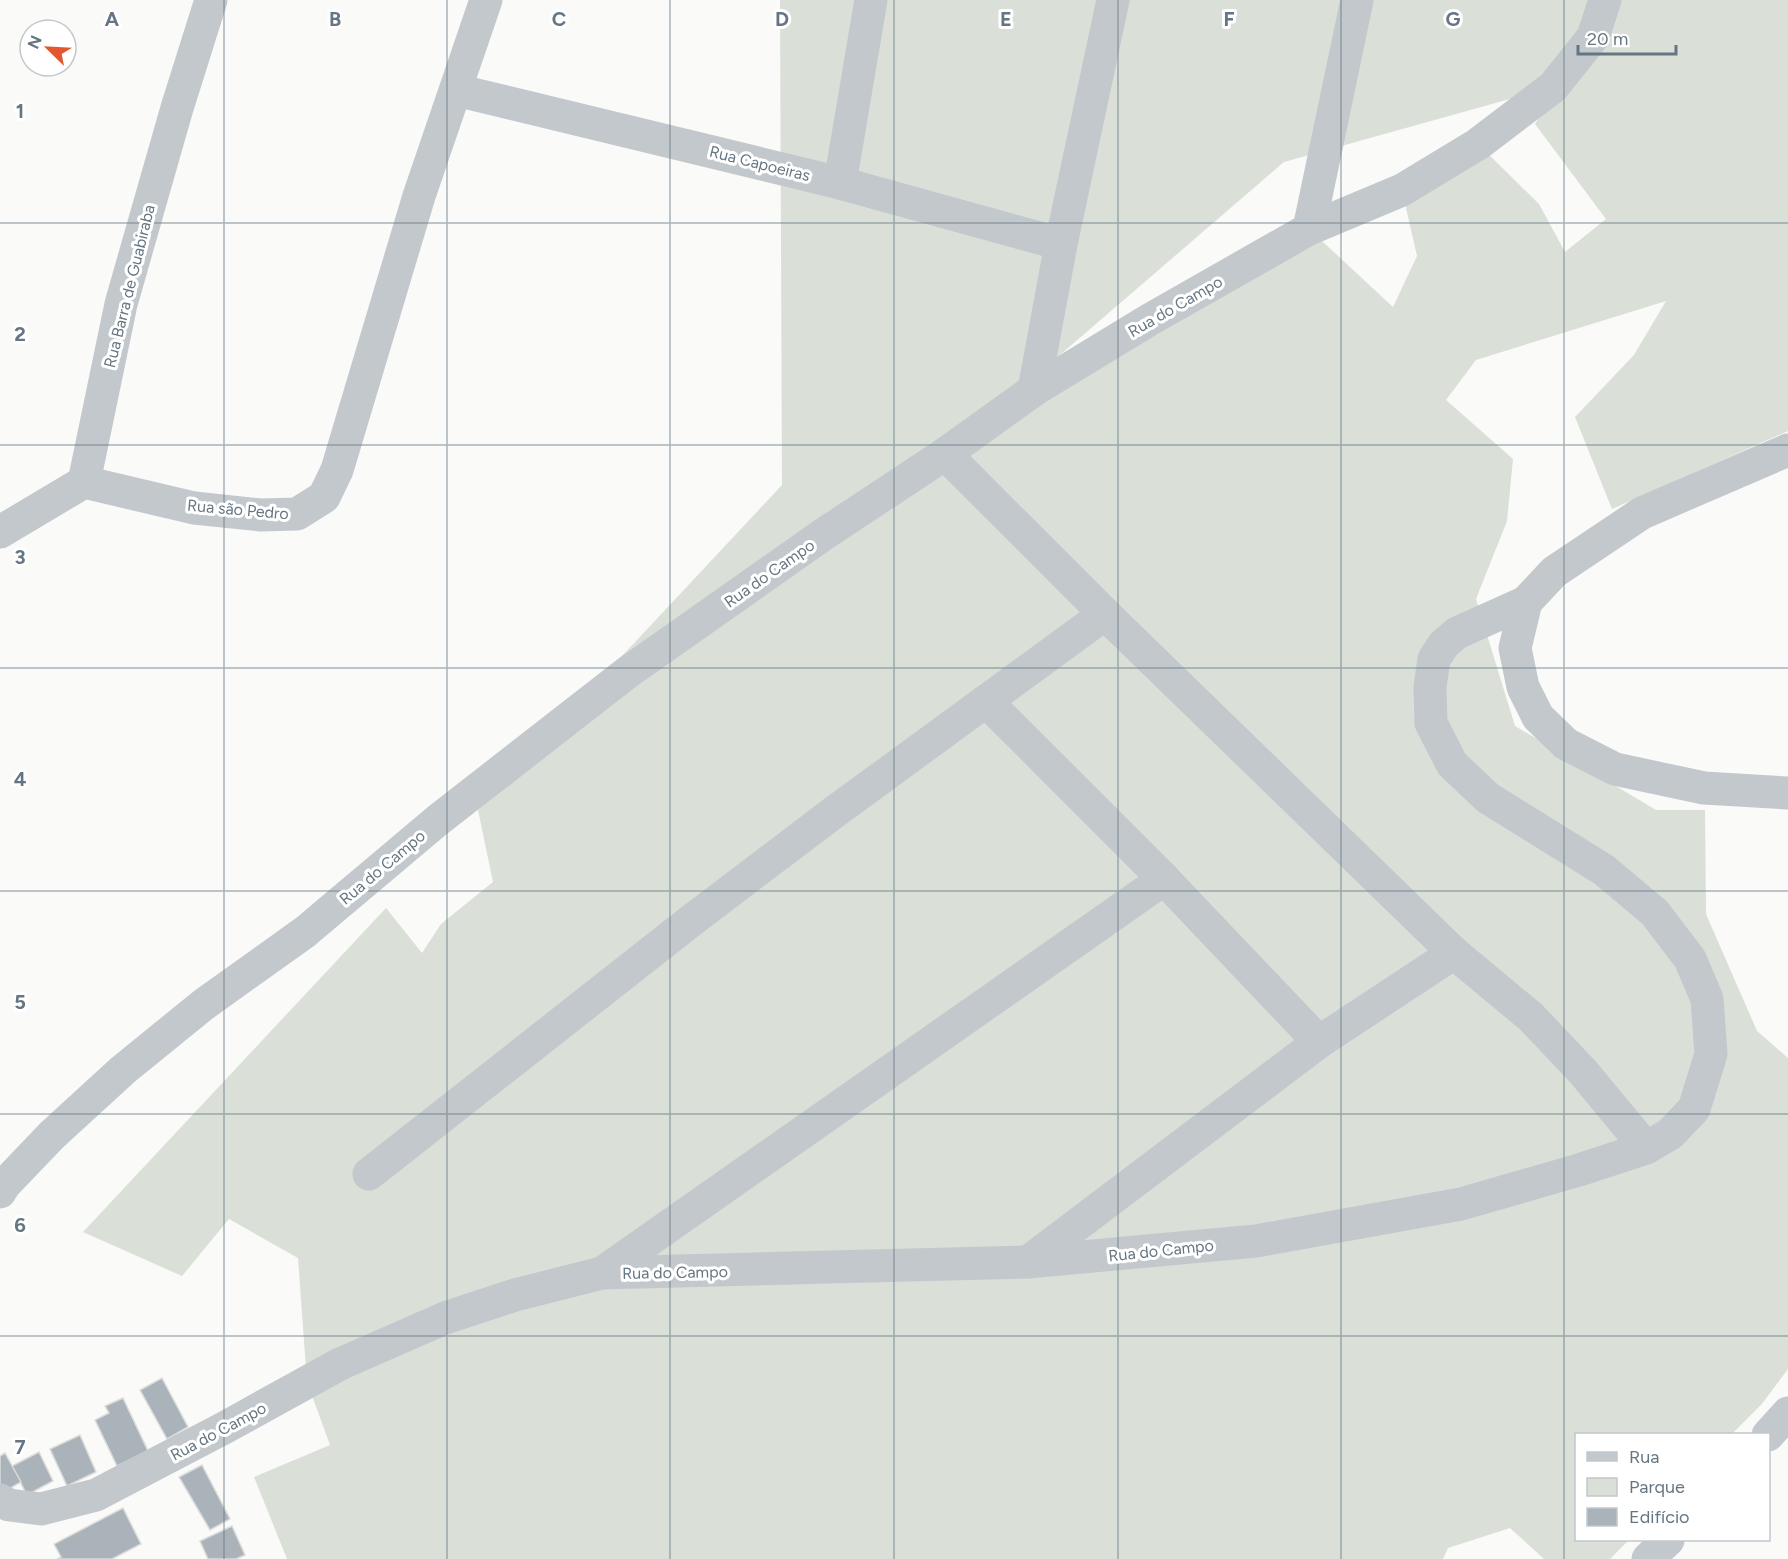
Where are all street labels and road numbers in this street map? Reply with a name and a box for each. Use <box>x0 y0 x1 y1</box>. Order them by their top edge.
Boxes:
street label: Rua Capoeiras <box>708 142 812 185</box>
street label: Rua Barra de Guabiraba <box>100 203 159 370</box>
street label: Rua do Campo <box>1125 272 1226 341</box>
street label: Rua são Pedro <box>186 496 289 523</box>
street label: Rua do Campo <box>721 535 818 612</box>
street label: Rua do Campo <box>336 826 429 909</box>
street label: Rua do Campo <box>1107 1236 1215 1265</box>
street label: Rua do Campo <box>622 1262 728 1283</box>
street label: Rua do Campo <box>167 1398 269 1465</box>

